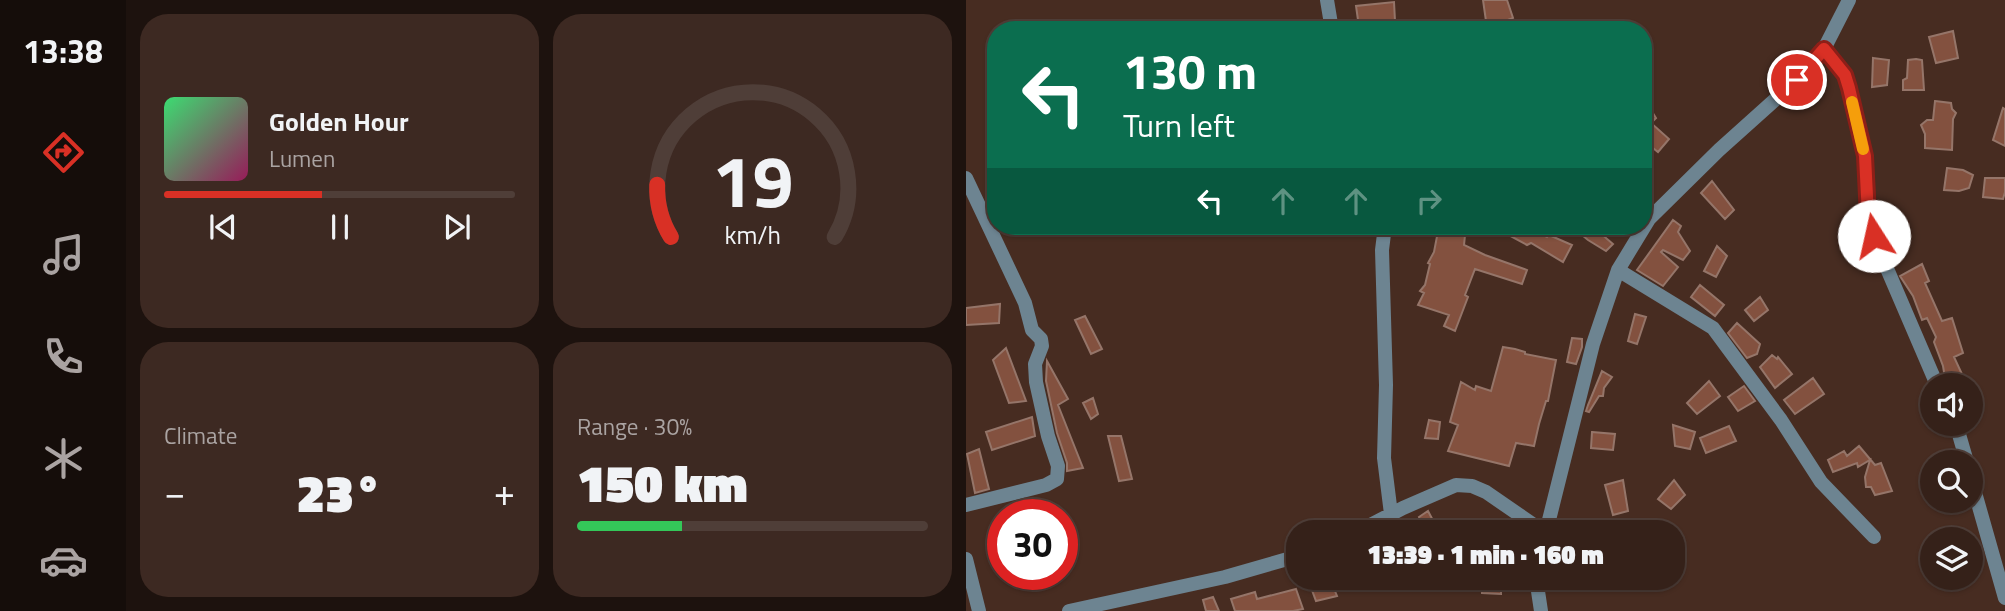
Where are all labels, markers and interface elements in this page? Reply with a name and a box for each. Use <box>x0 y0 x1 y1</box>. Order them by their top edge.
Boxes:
text: 13:38 <box>23 27 103 75</box>
text: 130 m <box>1123 33 1257 108</box>
icon: left <box>1008 49 1099 140</box>
pin <box>1767 50 1827 110</box>
icon: arrive <box>1778 61 1816 99</box>
text: Turn left <box>1123 101 1235 149</box>
text: Golden Hour <box>269 102 409 141</box>
text: 19 <box>712 126 793 236</box>
icon: directions <box>39 128 88 177</box>
text: Lumen <box>269 141 335 176</box>
icon: left <box>1191 182 1229 220</box>
icon: ahead <box>1264 182 1302 220</box>
icon: ahead <box>1337 182 1375 220</box>
icon: right <box>1410 182 1448 220</box>
position arrow <box>1837 199 1911 273</box>
icon: previous <box>204 208 242 246</box>
icon: pause <box>321 208 359 246</box>
icon: next <box>438 208 476 246</box>
text: km/h <box>724 216 781 254</box>
icon: music <box>39 230 88 279</box>
icon: phone <box>39 332 88 381</box>
map controls <box>1920 373 1983 590</box>
button: sound <box>1920 373 1983 436</box>
text: Range · 30% <box>577 409 692 444</box>
text: Climate <box>164 418 237 453</box>
icon: climate <box>39 434 88 483</box>
text: 150 km <box>577 443 748 522</box>
button: search <box>1920 450 1983 513</box>
text: 23° <box>297 453 382 532</box>
text: − <box>164 463 185 521</box>
text: + <box>494 463 515 521</box>
speed limit sign: 30 <box>987 499 1078 590</box>
button: layers <box>1920 527 1983 590</box>
text: 13:39 · 1 min · 160 m <box>1367 535 1604 574</box>
icon: car <box>39 536 88 585</box>

